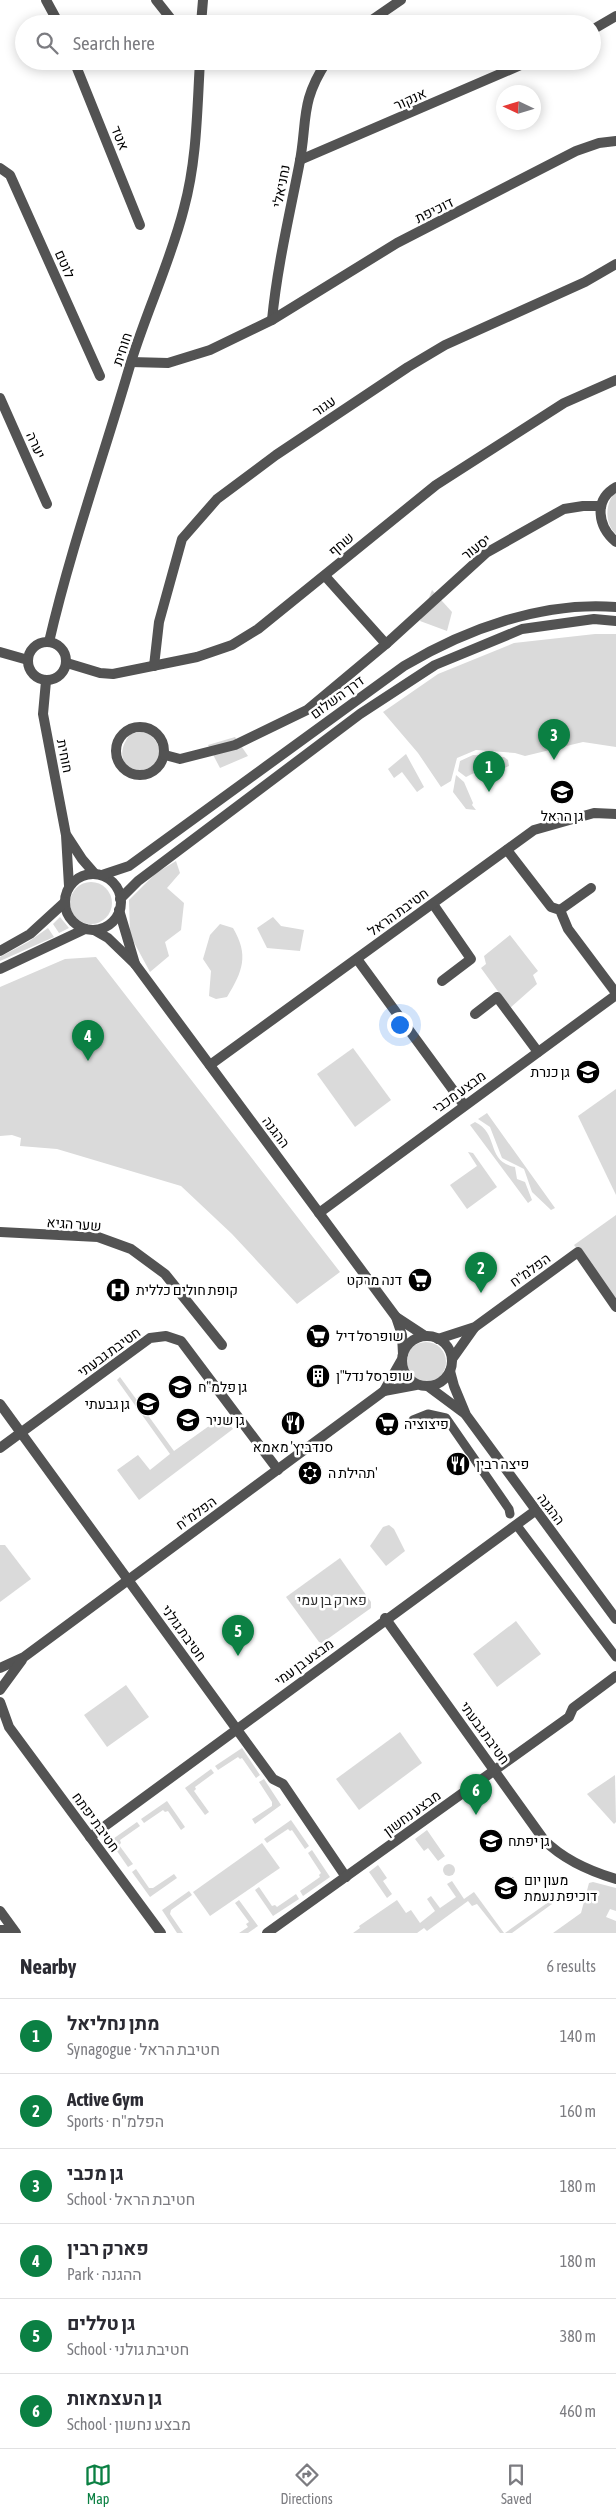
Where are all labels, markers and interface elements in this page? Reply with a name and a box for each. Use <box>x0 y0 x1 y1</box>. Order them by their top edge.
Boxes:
search box <box>15 15 601 70</box>
icon: search <box>33 29 61 57</box>
text: Search here <box>73 32 155 54</box>
street label: אנקור <box>391 85 429 113</box>
north arrow <box>496 85 541 130</box>
street label: אטד <box>108 123 132 153</box>
street label: נחניאלי <box>269 163 293 209</box>
street label: דוכיפת <box>412 194 456 226</box>
street label: לוטם <box>52 248 78 280</box>
street label: חוחית <box>109 330 135 368</box>
street label: עגור <box>309 393 339 419</box>
street label: יערה <box>23 429 49 461</box>
street label: שחף <box>325 529 357 559</box>
street label: יסעור <box>458 531 494 563</box>
street label: דרך השלום <box>307 672 367 722</box>
pin: 3 <box>538 719 570 760</box>
street label: חוחית <box>54 738 76 774</box>
pin: 1 <box>473 751 505 792</box>
school or university icon: גן הראל <box>549 779 575 805</box>
place label: גן הראל <box>541 808 583 824</box>
street label: חטיבת הראל <box>365 885 431 939</box>
your location <box>387 1012 413 1038</box>
pin: 4 <box>72 1020 104 1061</box>
school or university icon: גן כנרת <box>575 1059 601 1085</box>
place label: גן כנרת <box>530 1064 570 1080</box>
street label: מבצע מכבי <box>429 1067 489 1117</box>
street label: ההגנה <box>259 1113 293 1151</box>
street label: שער הגיא <box>46 1214 102 1234</box>
street label: הפלמ"ח <box>507 1250 553 1290</box>
pin: 2 <box>465 1252 497 1293</box>
supermarket icon: דנה מרקט <box>407 1267 433 1293</box>
place label: דנה מרקט <box>346 1272 402 1288</box>
hospital icon: קופת חולים כללית <box>105 1277 131 1303</box>
place label: קופת חולים כללית <box>136 1282 238 1298</box>
supermarket icon: שופרסל דיל <box>305 1323 331 1349</box>
street label: חטיבת גבעתי <box>75 1324 143 1380</box>
place label: שופרסל דיל <box>336 1328 404 1344</box>
building icon: שופרסל נדל"ן <box>305 1363 331 1389</box>
place label: שופרסל נדל"ן <box>336 1368 413 1384</box>
school or university icon: גן פלמ"ח <box>167 1374 193 1400</box>
place label: גן פלמ"ח <box>198 1379 247 1395</box>
school or university icon: גן גבעתי <box>135 1391 161 1417</box>
place label: גן גבעתי <box>85 1396 130 1412</box>
school or university icon: גן שניר <box>175 1407 201 1433</box>
restaurant icon: סנדביץ' מאמא <box>280 1410 306 1436</box>
supermarket icon: פיצוציה <box>374 1411 400 1437</box>
place label: גן שניר <box>206 1412 245 1428</box>
place label: פיצוציה <box>404 1416 449 1432</box>
place label: סנדביץ' מאמא <box>253 1439 333 1455</box>
restaurant icon: פיצה רבין <box>445 1451 471 1477</box>
place label: פיצה רבין <box>476 1456 529 1472</box>
synagogue icon: תהילת ה' <box>297 1460 323 1486</box>
place label: תהילת ה' <box>328 1465 378 1481</box>
street label: ההגנה <box>534 1490 568 1528</box>
street label: הפלמ"ח <box>173 1493 219 1533</box>
park label: פארק בן עמי <box>297 1592 367 1608</box>
street label: חטיבת גולני <box>158 1602 210 1664</box>
pin: 5 <box>222 1615 254 1656</box>
street label: מבצע בן עמי <box>272 1635 336 1689</box>
street label: חטיבת גבעתי <box>457 1699 513 1767</box>
pin: 6 <box>460 1774 492 1815</box>
street label: מבצע נחשון <box>380 1787 444 1839</box>
street label: חטיבת יפתח <box>69 1789 123 1855</box>
school or university icon: גן יפתח <box>478 1828 504 1854</box>
place label: גן יפתח <box>508 1833 550 1849</box>
place label: מעון יום דוכיפת נעמת <box>524 1872 597 1904</box>
school or university icon: מעון יום דוכיפת נעמת <box>493 1875 519 1901</box>
text: Nearby <box>20 1954 76 1978</box>
text: 6 results <box>546 1957 596 1975</box>
text: מתן נחליאל <box>67 2012 160 2034</box>
text: 1 <box>32 2027 40 2045</box>
text: 140 m <box>560 2027 596 2045</box>
text: Synagogue · חטיבת הראל <box>67 2040 220 2058</box>
text: Active Gym <box>67 2088 144 2110</box>
text: 2 <box>32 2102 40 2120</box>
text: 160 m <box>560 2102 596 2120</box>
text: Sports · הפלמ"ח <box>67 2112 164 2130</box>
text: גן מכבי <box>67 2162 124 2184</box>
text: 3 <box>32 2177 40 2195</box>
text: 180 m <box>560 2177 596 2195</box>
text: School · חטיבת הראל <box>67 2190 195 2208</box>
text: פארק רבין <box>67 2237 149 2259</box>
text: 4 <box>32 2252 40 2270</box>
text: 180 m <box>560 2252 596 2270</box>
text: Park · ההגנה <box>67 2265 142 2283</box>
text: גן טללים <box>67 2312 136 2334</box>
text: 5 <box>32 2327 40 2345</box>
text: 380 m <box>560 2327 596 2345</box>
text: School · חטיבת גולני <box>67 2340 189 2358</box>
text: גן העצמאות <box>67 2387 162 2409</box>
text: 6 <box>32 2402 40 2420</box>
text: 460 m <box>560 2402 596 2420</box>
text: School · מבצע נחשון <box>67 2415 191 2433</box>
tab: Map <box>84 2461 112 2507</box>
tab: Directions <box>280 2461 333 2507</box>
tab: Saved <box>501 2461 532 2507</box>

